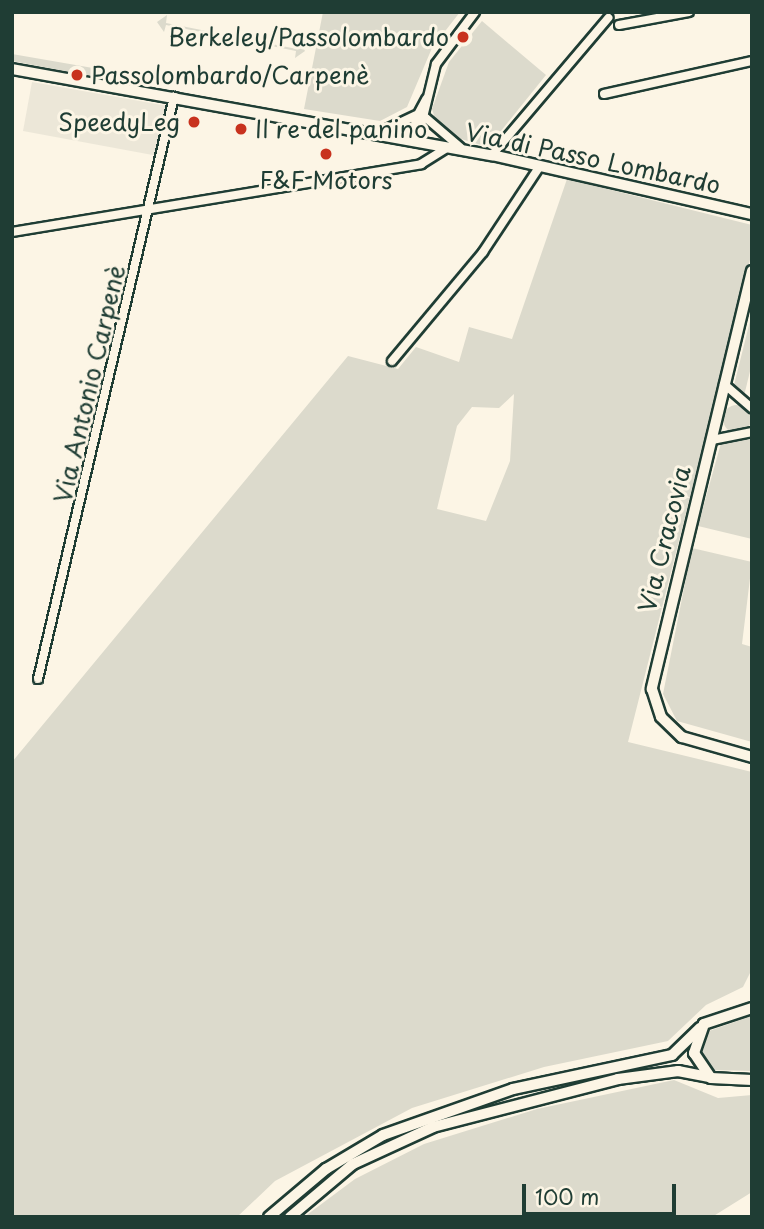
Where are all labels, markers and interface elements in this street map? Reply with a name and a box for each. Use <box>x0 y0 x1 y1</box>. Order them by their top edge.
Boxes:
place label: Berkeley/Passolombardo <box>168 23 449 51</box>
marker: Berkeley/Passolombardo <box>455 29 471 45</box>
place label: Passolombardo/Carpenè <box>91 61 369 89</box>
marker: Passolombardo/Carpenè <box>69 67 85 83</box>
place label: SpeedyLeg <box>58 108 180 136</box>
marker: SpeedyLeg <box>186 114 202 130</box>
place label: Il re del panino <box>255 115 428 143</box>
street label: Via di Passo Lombardo <box>463 117 723 199</box>
marker: Il re del panino <box>233 121 249 137</box>
marker: F&F Motors <box>318 146 334 162</box>
place label: F&F Motors <box>259 166 393 194</box>
street label: Via Antonio Carpenè <box>48 262 130 506</box>
street label: Via Cracovia <box>632 463 696 615</box>
scale bar <box>526 1170 680 1214</box>
text: 100 m <box>535 1180 599 1212</box>

